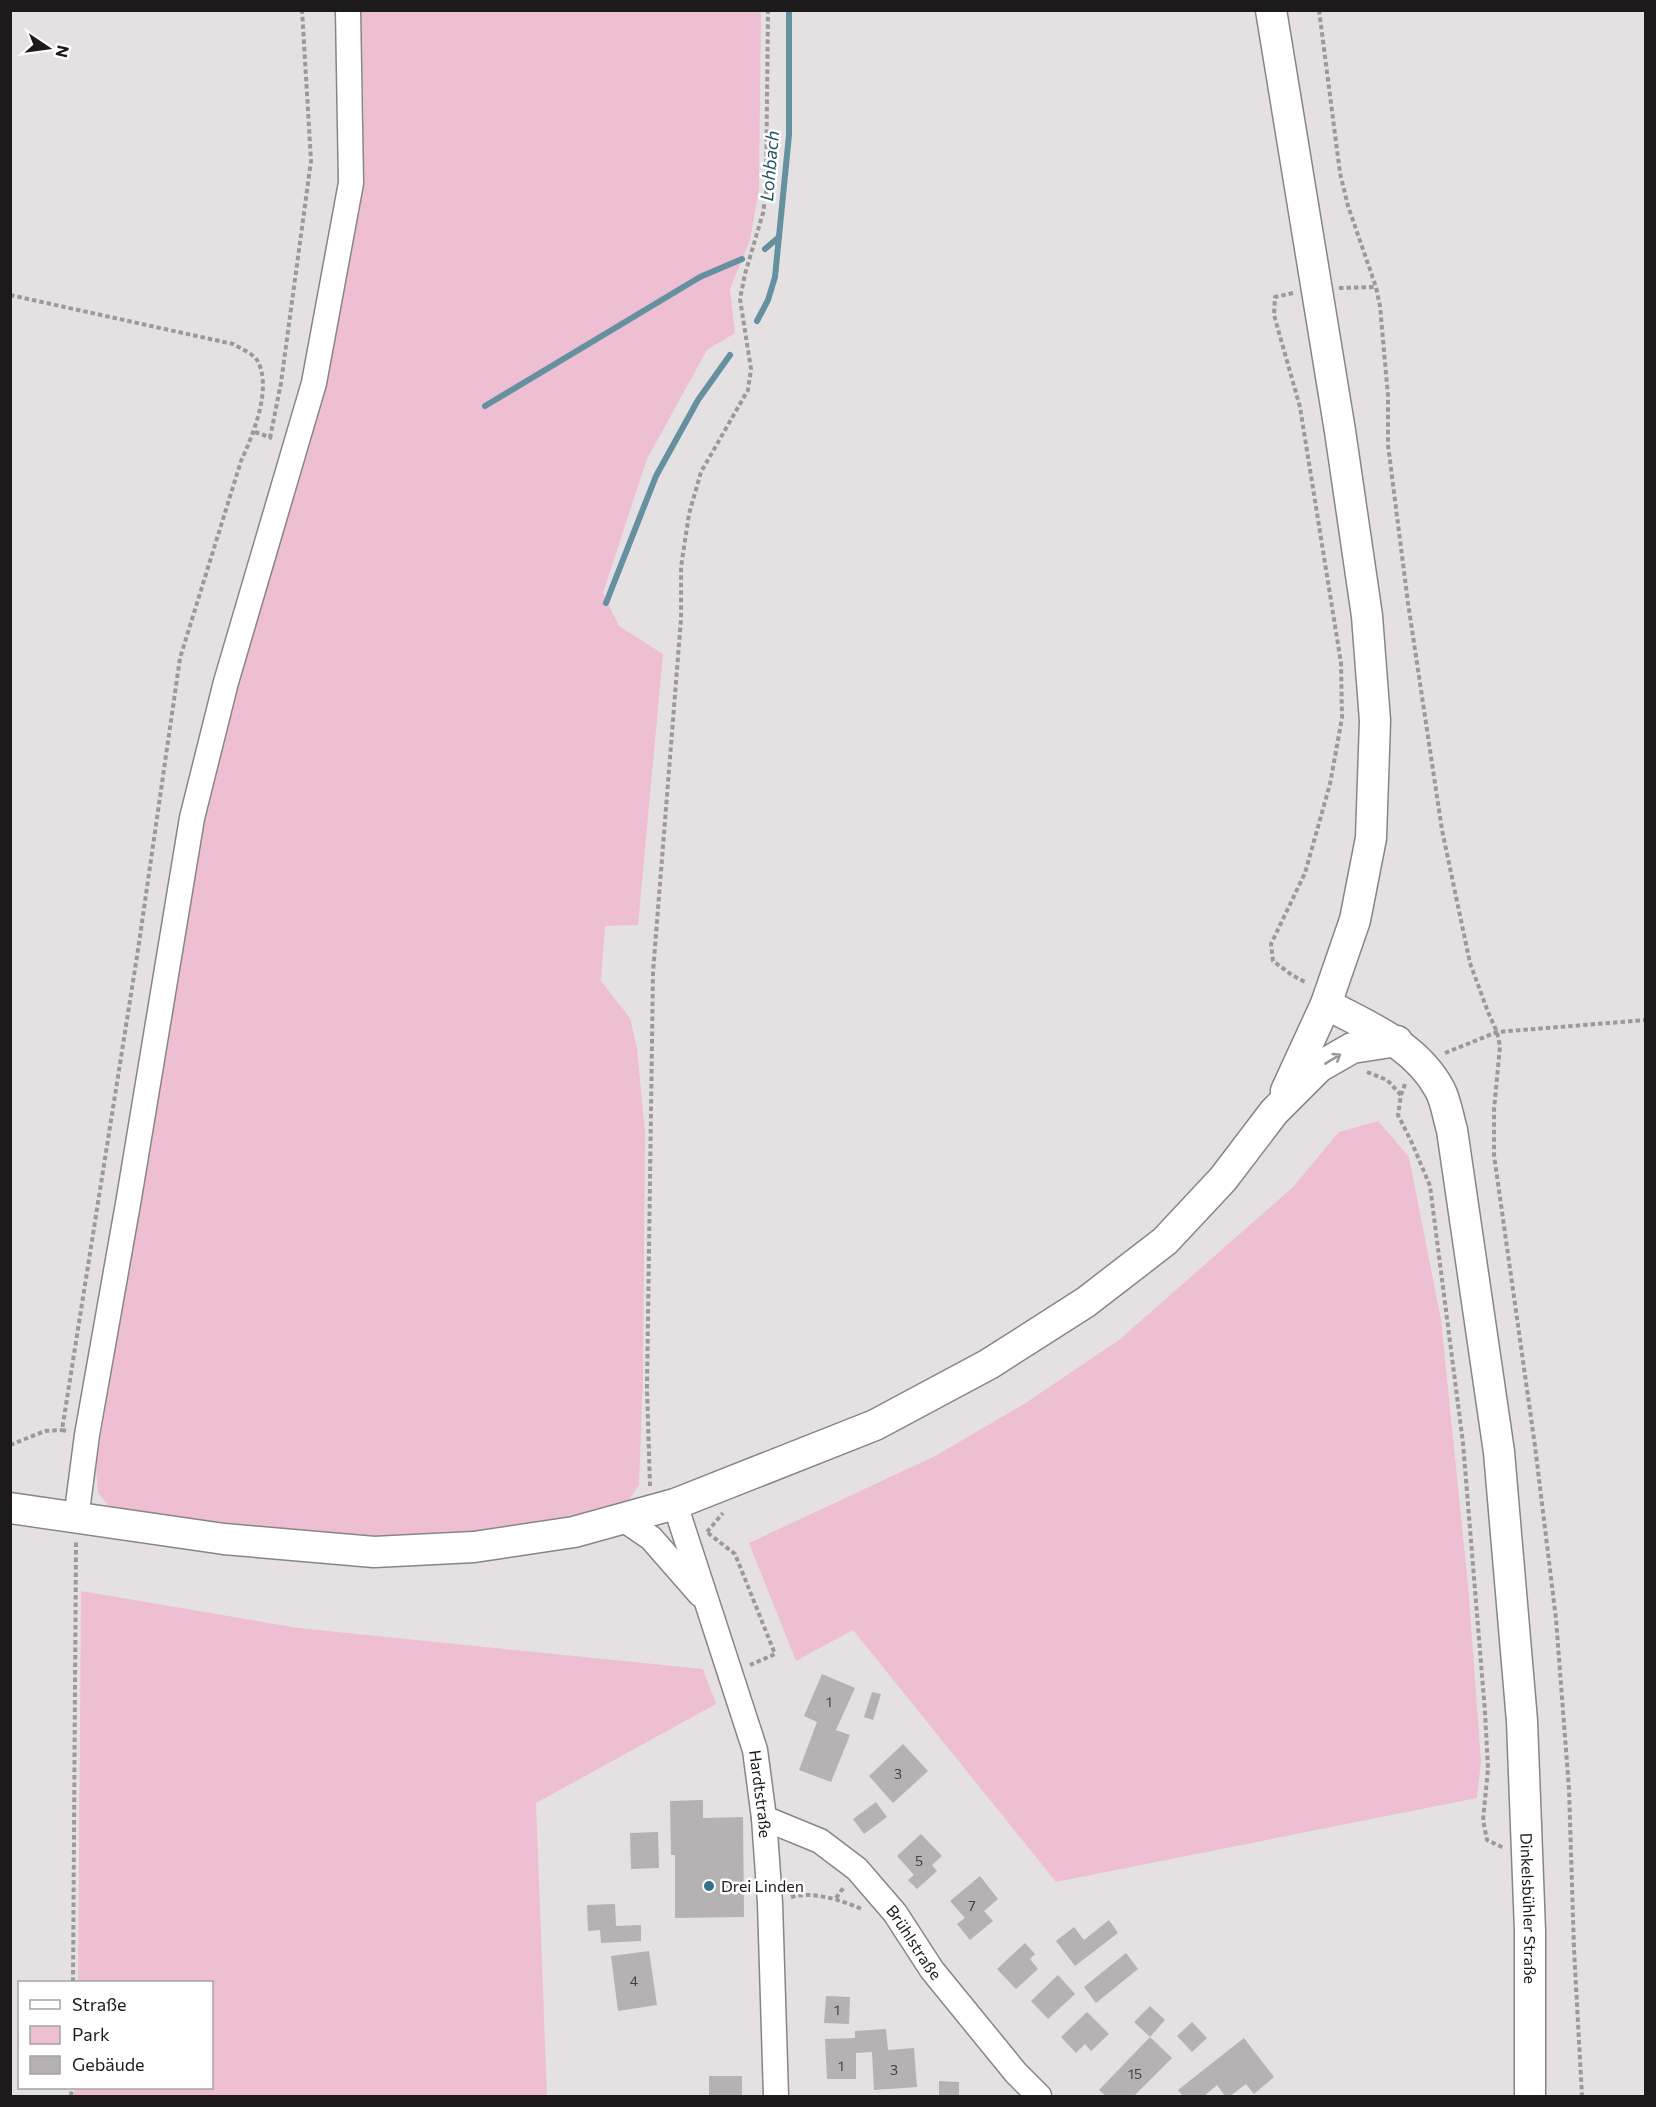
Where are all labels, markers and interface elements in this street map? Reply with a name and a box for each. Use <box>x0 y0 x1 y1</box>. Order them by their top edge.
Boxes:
north arrow <box>18 18 78 78</box>
text: N <box>52 44 74 59</box>
water label: Lohbach <box>755 130 783 202</box>
one-way arrow <box>1324 1052 1341 1064</box>
house number: 1 <box>826 1693 832 1710</box>
street label: Hardtstraße <box>746 1749 775 1839</box>
house number: 3 <box>894 1765 902 1782</box>
street label: Dinkelsbühler Straße <box>1517 1832 1540 1984</box>
house number: 5 <box>915 1852 923 1869</box>
place label: Drei Linden <box>721 1876 804 1895</box>
marker: Drei Linden <box>702 1879 716 1893</box>
house number: 7 <box>968 1897 976 1914</box>
street label: Brühlstraße <box>883 1901 946 1983</box>
house number: 4 <box>630 1972 639 1989</box>
legend <box>18 1981 213 2089</box>
text: Straße <box>72 1993 127 2015</box>
house number: 1 <box>834 2001 840 2018</box>
text: Park <box>72 2023 110 2045</box>
text: Gebäude <box>72 2053 145 2075</box>
house number: 1 <box>838 2057 844 2074</box>
house number: 3 <box>890 2061 898 2078</box>
house number: 15 <box>1128 2065 1142 2082</box>

